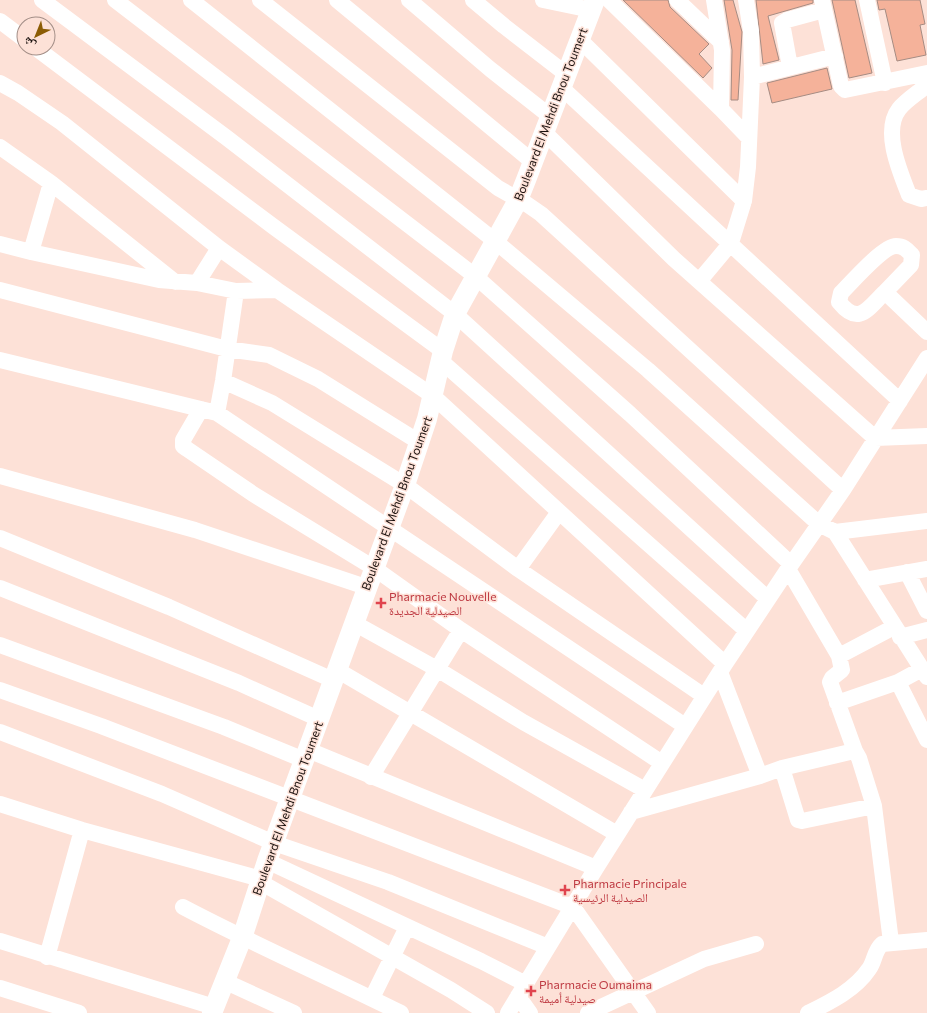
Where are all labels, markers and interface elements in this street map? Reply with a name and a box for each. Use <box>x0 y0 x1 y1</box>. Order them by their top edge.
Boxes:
north arrow <box>16 16 56 56</box>
street label: Boulevard El Mehdi Bnou Toumert <box>510 25 590 203</box>
text: ش <box>20 33 39 52</box>
street label: Boulevard El Mehdi Bnou Toumert <box>358 414 434 592</box>
place label: Pharmacie Nouvelle الصيدلية الجديدة <box>389 589 497 618</box>
marker: Pharmacie Nouvelle الصيدلية الجديدة <box>376 598 386 608</box>
street label: Boulevard El Mehdi Bnou Toumert <box>249 719 325 897</box>
place label: Pharmacie Principale الصيدلية الرئيسية <box>573 876 687 905</box>
marker: Pharmacie Principale الصيدلية الرئيسية <box>560 885 570 895</box>
place label: Pharmacie Oumaima صيدلية أميمة <box>539 977 652 1006</box>
marker: Pharmacie Oumaima صيدلية أميمة <box>526 986 536 996</box>

